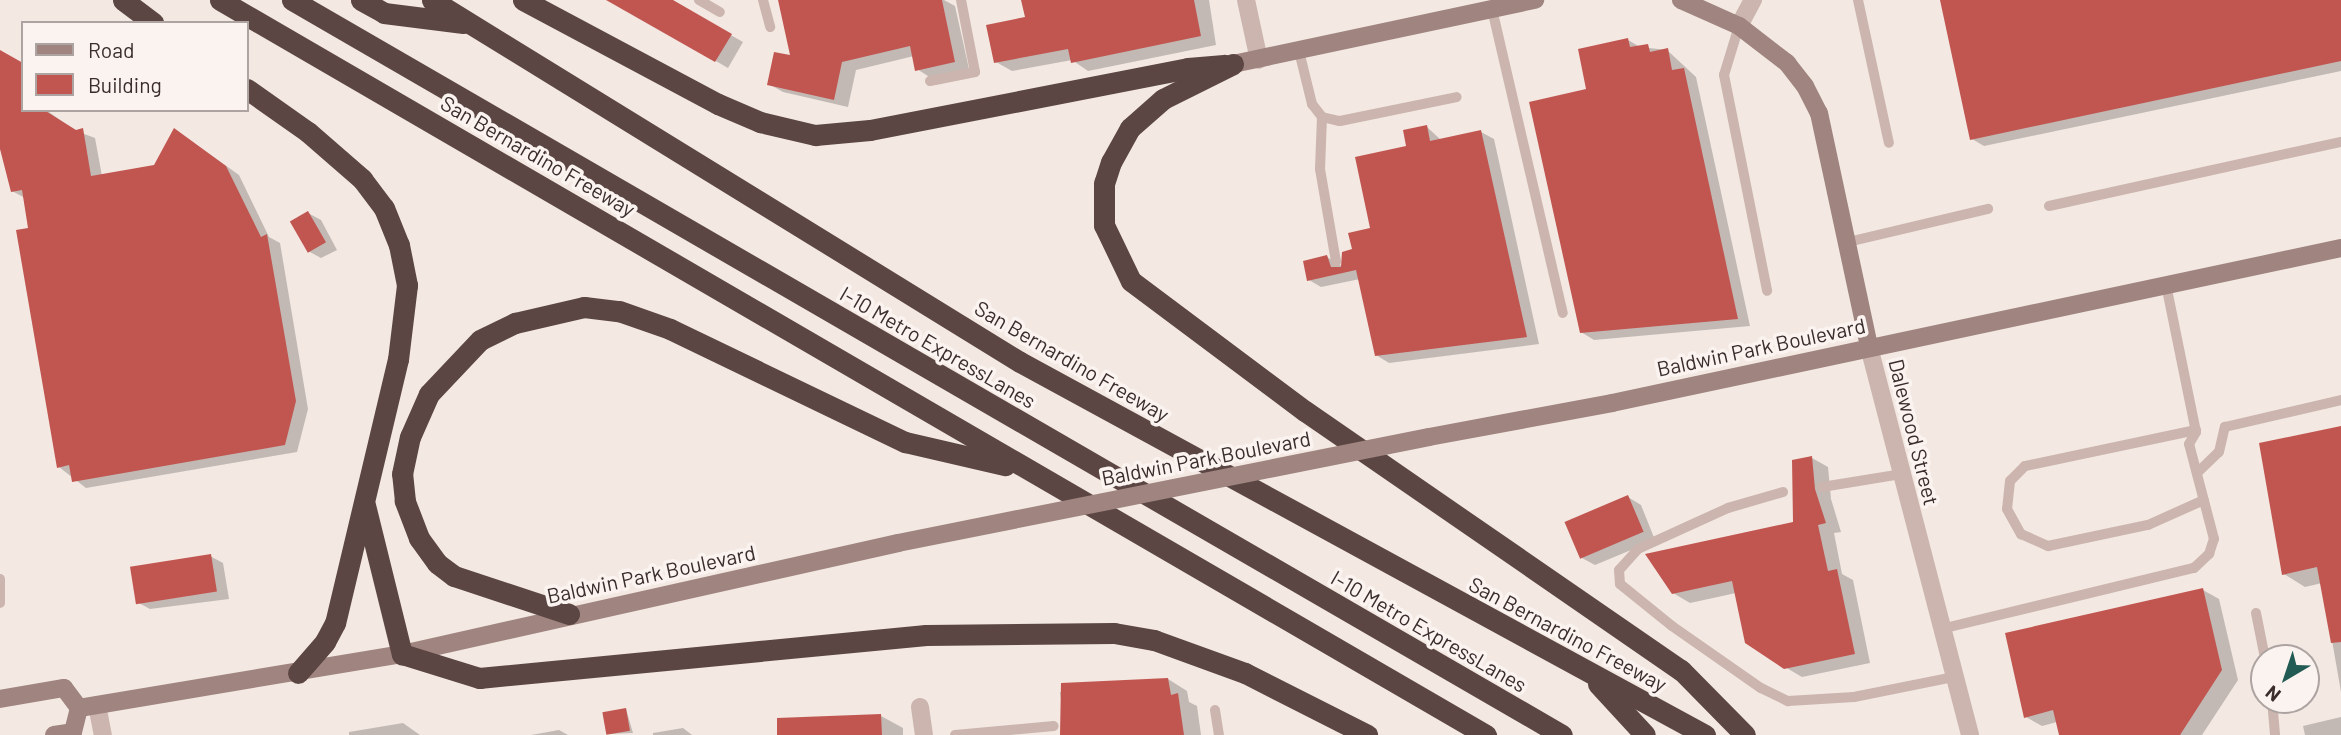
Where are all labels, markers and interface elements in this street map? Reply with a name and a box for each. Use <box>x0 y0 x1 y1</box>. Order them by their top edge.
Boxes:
legend <box>21 21 248 112</box>
text: Road <box>88 37 134 62</box>
text: Building <box>88 72 162 97</box>
street label: San Bernardino Freeway <box>436 90 640 222</box>
street label: I-10 Metro ExpressLanes <box>836 281 1040 413</box>
street label: San Bernardino Freeway <box>970 295 1174 427</box>
street label: Baldwin Park Boulevard <box>1654 313 1868 381</box>
street label: Dalewood Street <box>1884 356 1944 508</box>
street label: Baldwin Park Boulevard <box>1099 425 1313 491</box>
street label: Baldwin Park Boulevard <box>544 540 758 608</box>
street label: I-10 Metro ExpressLanes <box>1327 565 1531 697</box>
street label: San Bernardino Freeway <box>1465 571 1671 697</box>
north arrow <box>2250 644 2320 714</box>
text: N <box>2261 681 2285 707</box>

